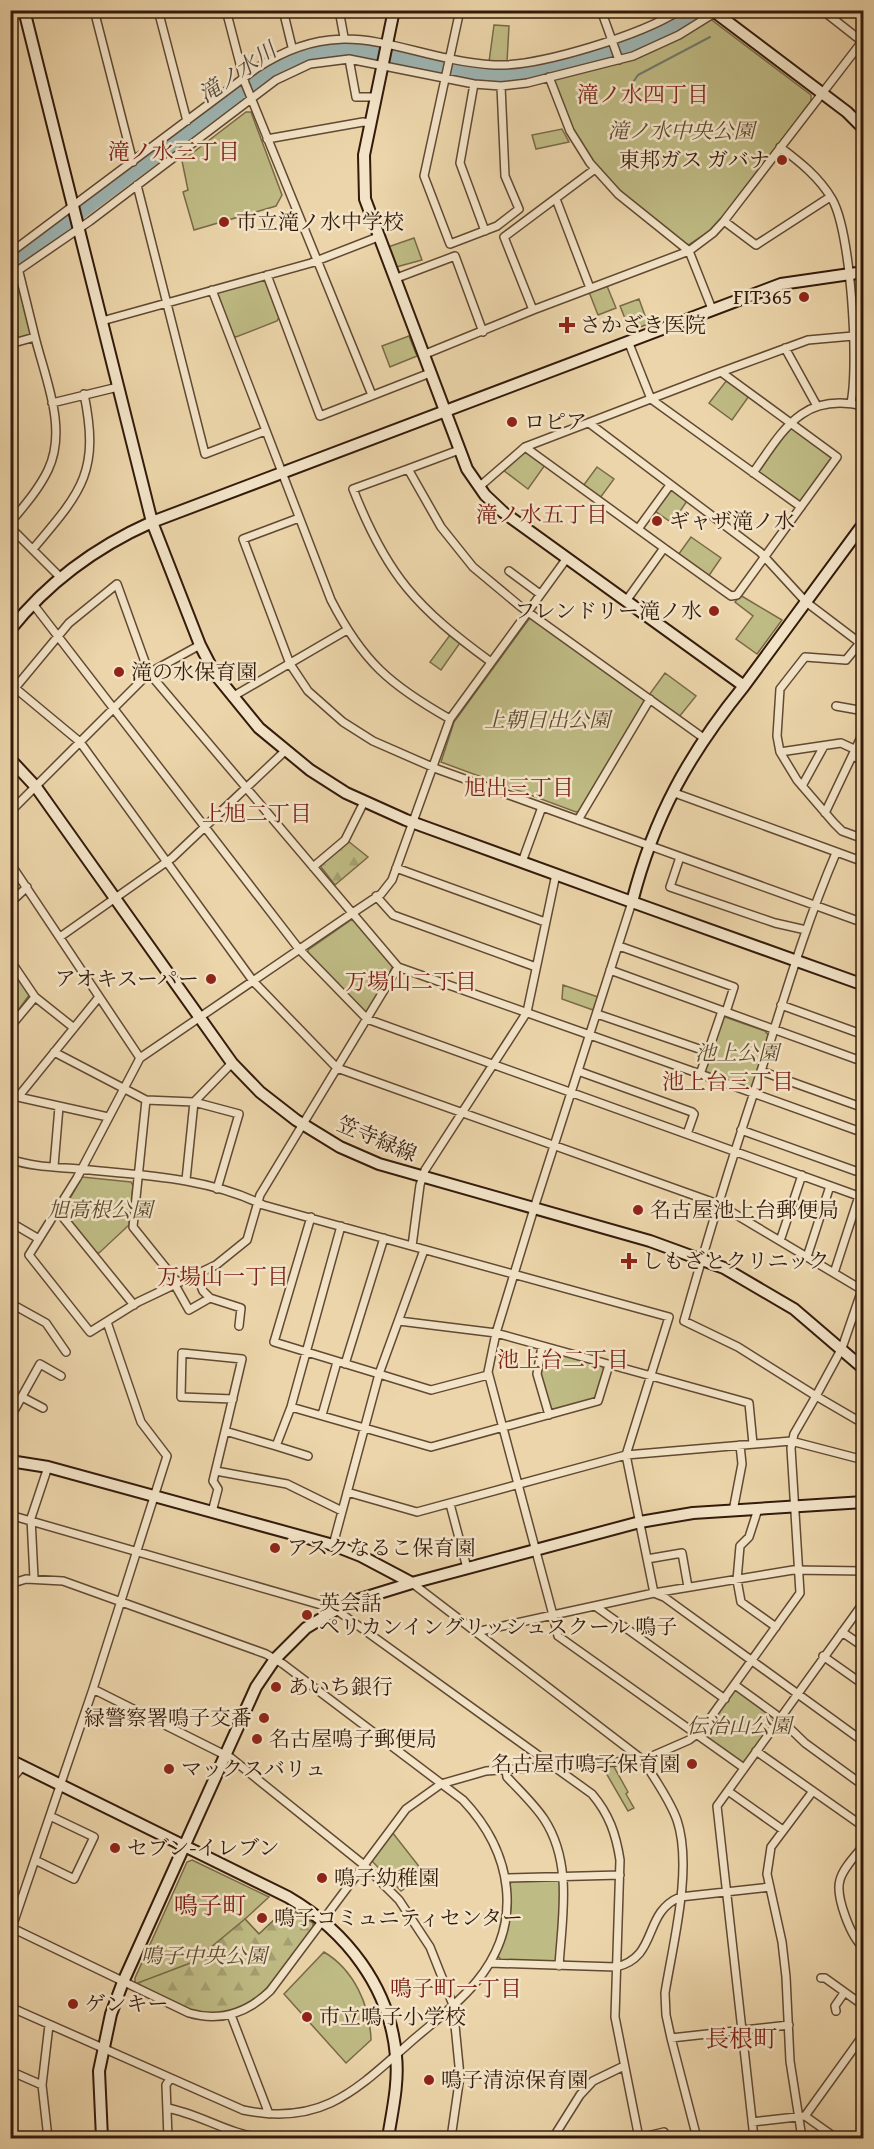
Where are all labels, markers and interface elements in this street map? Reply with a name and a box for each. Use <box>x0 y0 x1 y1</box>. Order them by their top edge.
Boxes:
water label: 滝ノ水川 <box>192 33 284 110</box>
district label: 滝ノ水四丁目 <box>577 78 709 110</box>
park label: 滝ノ水中央公園 <box>608 115 757 146</box>
district label: 滝ノ水三丁目 <box>108 135 240 167</box>
place label: 東邦ガス ガバナ <box>618 144 770 175</box>
marker: 東邦ガス ガバナ <box>775 153 789 167</box>
place label: 市立滝ノ水中学校 <box>236 206 404 237</box>
marker: 市立滝ノ水中学校 <box>217 215 231 229</box>
place label: FIT365 <box>733 281 792 312</box>
marker: FIT365 <box>797 290 811 304</box>
place label: さかざき医院 <box>580 309 706 340</box>
marker: さかざき医院 <box>558 316 576 334</box>
place label: ロピア <box>524 406 587 437</box>
marker: ロピア <box>505 415 519 429</box>
district label: 滝ノ水五丁目 <box>476 498 608 530</box>
place label: ギャザ滝ノ水 <box>669 505 795 536</box>
marker: ギャザ滝ノ水 <box>650 514 664 528</box>
place label: フレンドリー滝ノ水 <box>514 595 702 626</box>
marker: フレンドリー滝ノ水 <box>707 604 721 618</box>
place label: 滝の水保育園 <box>131 656 257 687</box>
marker: 滝の水保育園 <box>112 665 126 679</box>
park label: 上朝日出公園 <box>484 704 613 735</box>
district label: 旭出三丁目 <box>464 771 574 803</box>
district label: 上旭二丁目 <box>202 797 312 829</box>
place label: アオキスーパー <box>55 963 199 994</box>
district label: 万場山二丁目 <box>345 965 477 997</box>
marker: アオキスーパー <box>204 972 218 986</box>
park label: 池上公園 <box>695 1037 782 1068</box>
district label: 池上台三丁目 <box>662 1065 794 1097</box>
street label: 笠寺緑線 <box>332 1108 422 1169</box>
park label: 旭高根公園 <box>48 1194 155 1225</box>
place label: 名古屋池上台郵便局 <box>650 1194 839 1225</box>
marker: 名古屋池上台郵便局 <box>631 1203 645 1217</box>
place label: しもざとクリニック <box>642 1245 830 1276</box>
marker: しもざとクリニック <box>620 1252 638 1270</box>
district label: 万場山一丁目 <box>157 1260 289 1292</box>
district label: 池上台二丁目 <box>497 1343 629 1375</box>
place label: アスクなるこ保育園 <box>287 1532 475 1563</box>
marker: アスクなるこ保育園 <box>268 1541 282 1555</box>
place label: 英会話 ペリカンイングリッシュスクール 鳴子 <box>319 1587 677 1642</box>
marker: 英会話 ペリカンイングリッシュスクール 鳴子 <box>300 1608 314 1622</box>
place label: あいち銀行 <box>288 1671 393 1702</box>
marker: あいち銀行 <box>269 1680 283 1694</box>
place label: 緑警察署鳴子交番 <box>84 1702 252 1733</box>
park label: 伝治山公園 <box>687 1710 794 1741</box>
marker: 緑警察署鳴子交番 <box>257 1711 271 1725</box>
place label: 名古屋鳴子郵便局 <box>269 1723 437 1754</box>
marker: 名古屋鳴子郵便局 <box>250 1732 264 1746</box>
place label: 名古屋市鳴子保育園 <box>491 1748 680 1779</box>
place label: マックスバリュ <box>181 1753 326 1784</box>
marker: 名古屋市鳴子保育園 <box>685 1757 699 1771</box>
marker: マックスバリュ <box>162 1762 176 1776</box>
place label: セブン-イレブン <box>127 1832 280 1863</box>
marker: セブン-イレブン <box>108 1841 122 1855</box>
place label: 鳴子幼稚園 <box>334 1862 439 1893</box>
marker: 鳴子幼稚園 <box>315 1871 329 1885</box>
district label: 鳴子町 <box>174 1888 246 1923</box>
place label: 鳴子コミュニティセンター <box>274 1902 523 1933</box>
marker: 鳴子コミュニティセンター <box>255 1911 269 1925</box>
park label: 鳴子中央公園 <box>141 1940 270 1971</box>
district label: 鳴子町一丁目 <box>390 1972 522 2004</box>
place label: ゲンキー <box>85 1988 169 2019</box>
marker: ゲンキー <box>66 1997 80 2011</box>
place label: 市立鳴子小学校 <box>319 2001 466 2032</box>
marker: 市立鳴子小学校 <box>300 2010 314 2024</box>
district label: 長根町 <box>705 2021 777 2056</box>
place label: 鳴子清涼保育園 <box>441 2064 588 2095</box>
marker: 鳴子清涼保育園 <box>422 2073 436 2087</box>

